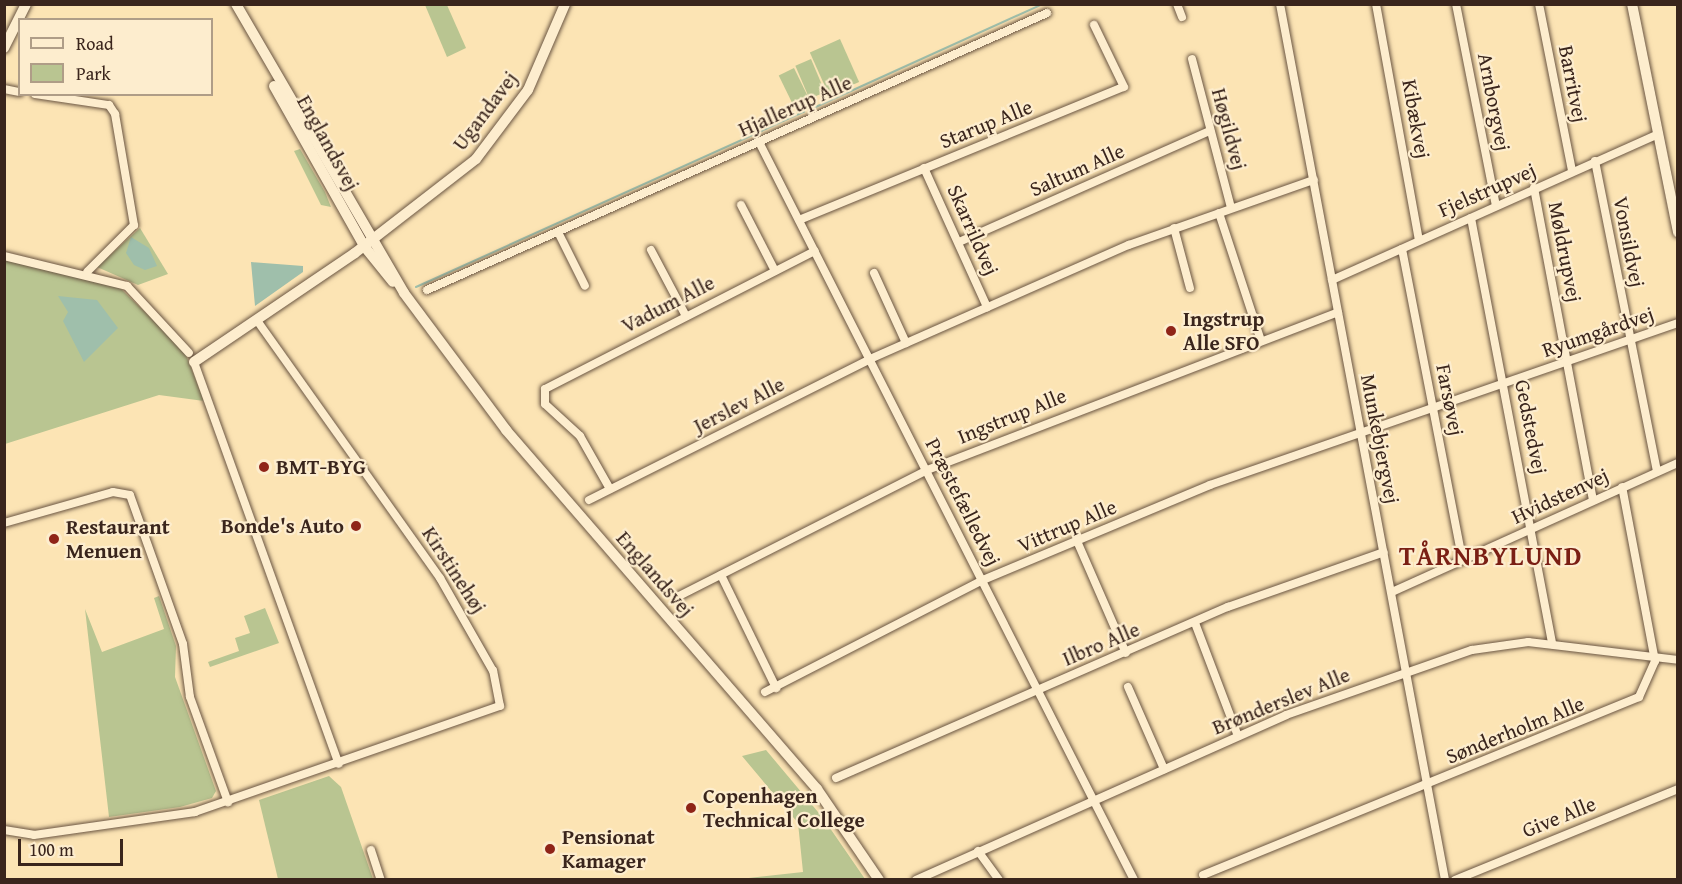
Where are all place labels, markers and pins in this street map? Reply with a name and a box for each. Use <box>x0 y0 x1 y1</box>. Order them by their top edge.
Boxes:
place label: Ingstrup Alle SFO <box>1183 306 1264 356</box>
marker: Ingstrup Alle SFO <box>1164 324 1178 338</box>
place label: BMT-BYG <box>276 454 366 480</box>
marker: BMT-BYG <box>257 460 271 474</box>
place label: Bonde's Auto <box>221 513 344 539</box>
place label: Restaurant Menuen <box>66 514 170 564</box>
marker: Bonde's Auto <box>349 519 363 533</box>
marker: Restaurant Menuen <box>47 532 61 546</box>
place label: Copenhagen Technical College <box>703 783 865 833</box>
marker: Copenhagen Technical College <box>684 801 698 815</box>
place label: Pensionat Kamager <box>562 824 655 874</box>
marker: Pensionat Kamager <box>543 842 557 856</box>

